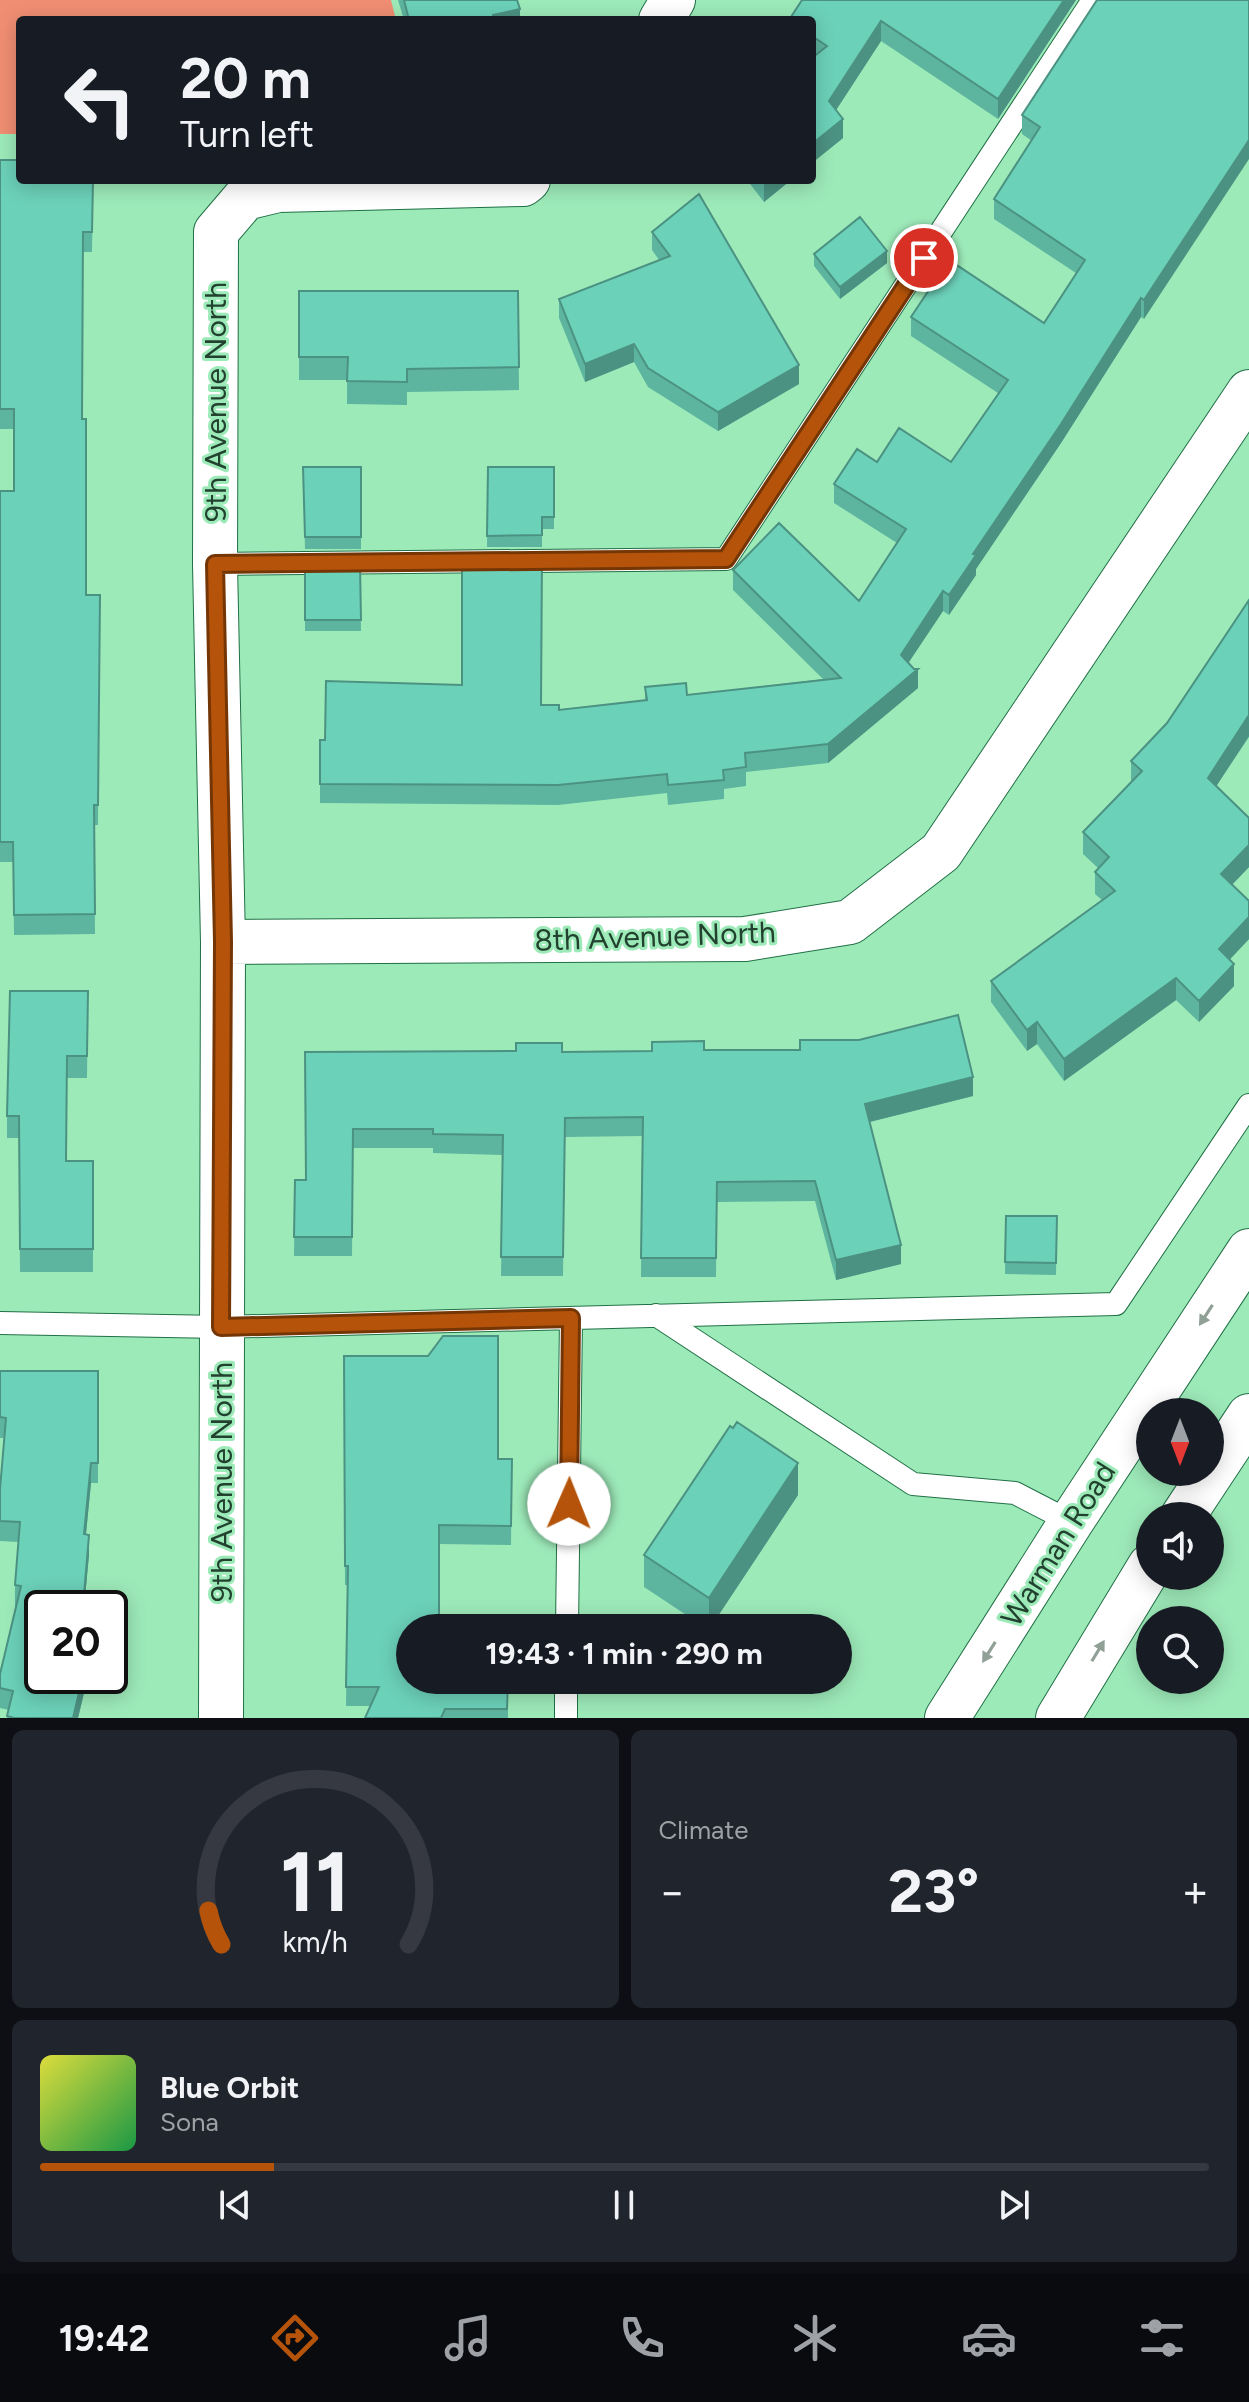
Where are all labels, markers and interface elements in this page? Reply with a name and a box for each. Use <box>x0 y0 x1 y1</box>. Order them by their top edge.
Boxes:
text: 20 m <box>180 45 311 112</box>
icon: left <box>48 48 152 152</box>
text: Turn left <box>180 113 314 156</box>
pin <box>890 224 958 292</box>
icon: arrive <box>902 236 946 280</box>
street label: 9th Avenue North <box>197 282 234 522</box>
street label: 8th Avenue North <box>534 913 776 959</box>
one-way arrow <box>1198 1305 1213 1326</box>
street label: 9th Avenue North <box>203 1362 240 1602</box>
north arrow <box>1136 1398 1224 1486</box>
map controls <box>1136 1398 1224 1694</box>
street label: Warman Road <box>993 1455 1123 1633</box>
position arrow <box>527 1462 611 1546</box>
button: sound <box>1136 1502 1224 1590</box>
speed limit sign: 20 <box>24 1590 128 1694</box>
button: search <box>1136 1606 1224 1694</box>
text: 19:43 · 1 min · 290 m <box>485 1635 763 1672</box>
one-way arrow <box>1091 1640 1105 1662</box>
one-way arrow <box>983 1641 997 1663</box>
text: Climate <box>659 1814 748 1846</box>
text: 11 <box>280 1832 350 1932</box>
text: 23° <box>888 1855 979 1927</box>
text: − <box>659 1865 686 1918</box>
text: + <box>1182 1865 1209 1918</box>
text: km/h <box>283 1925 348 1959</box>
text: Blue Orbit <box>160 2069 299 2106</box>
text: Sona <box>160 2106 219 2138</box>
icon: previous <box>213 2183 257 2227</box>
icon: pause <box>602 2183 646 2227</box>
icon: next <box>992 2183 1036 2227</box>
icon: directions <box>267 2310 323 2366</box>
icon: music <box>440 2310 496 2366</box>
icon: phone <box>614 2310 670 2366</box>
icon: climate <box>787 2310 843 2366</box>
icon: car <box>961 2310 1017 2366</box>
icon: filters <box>1134 2310 1190 2366</box>
text: 19:42 <box>59 2317 149 2360</box>

